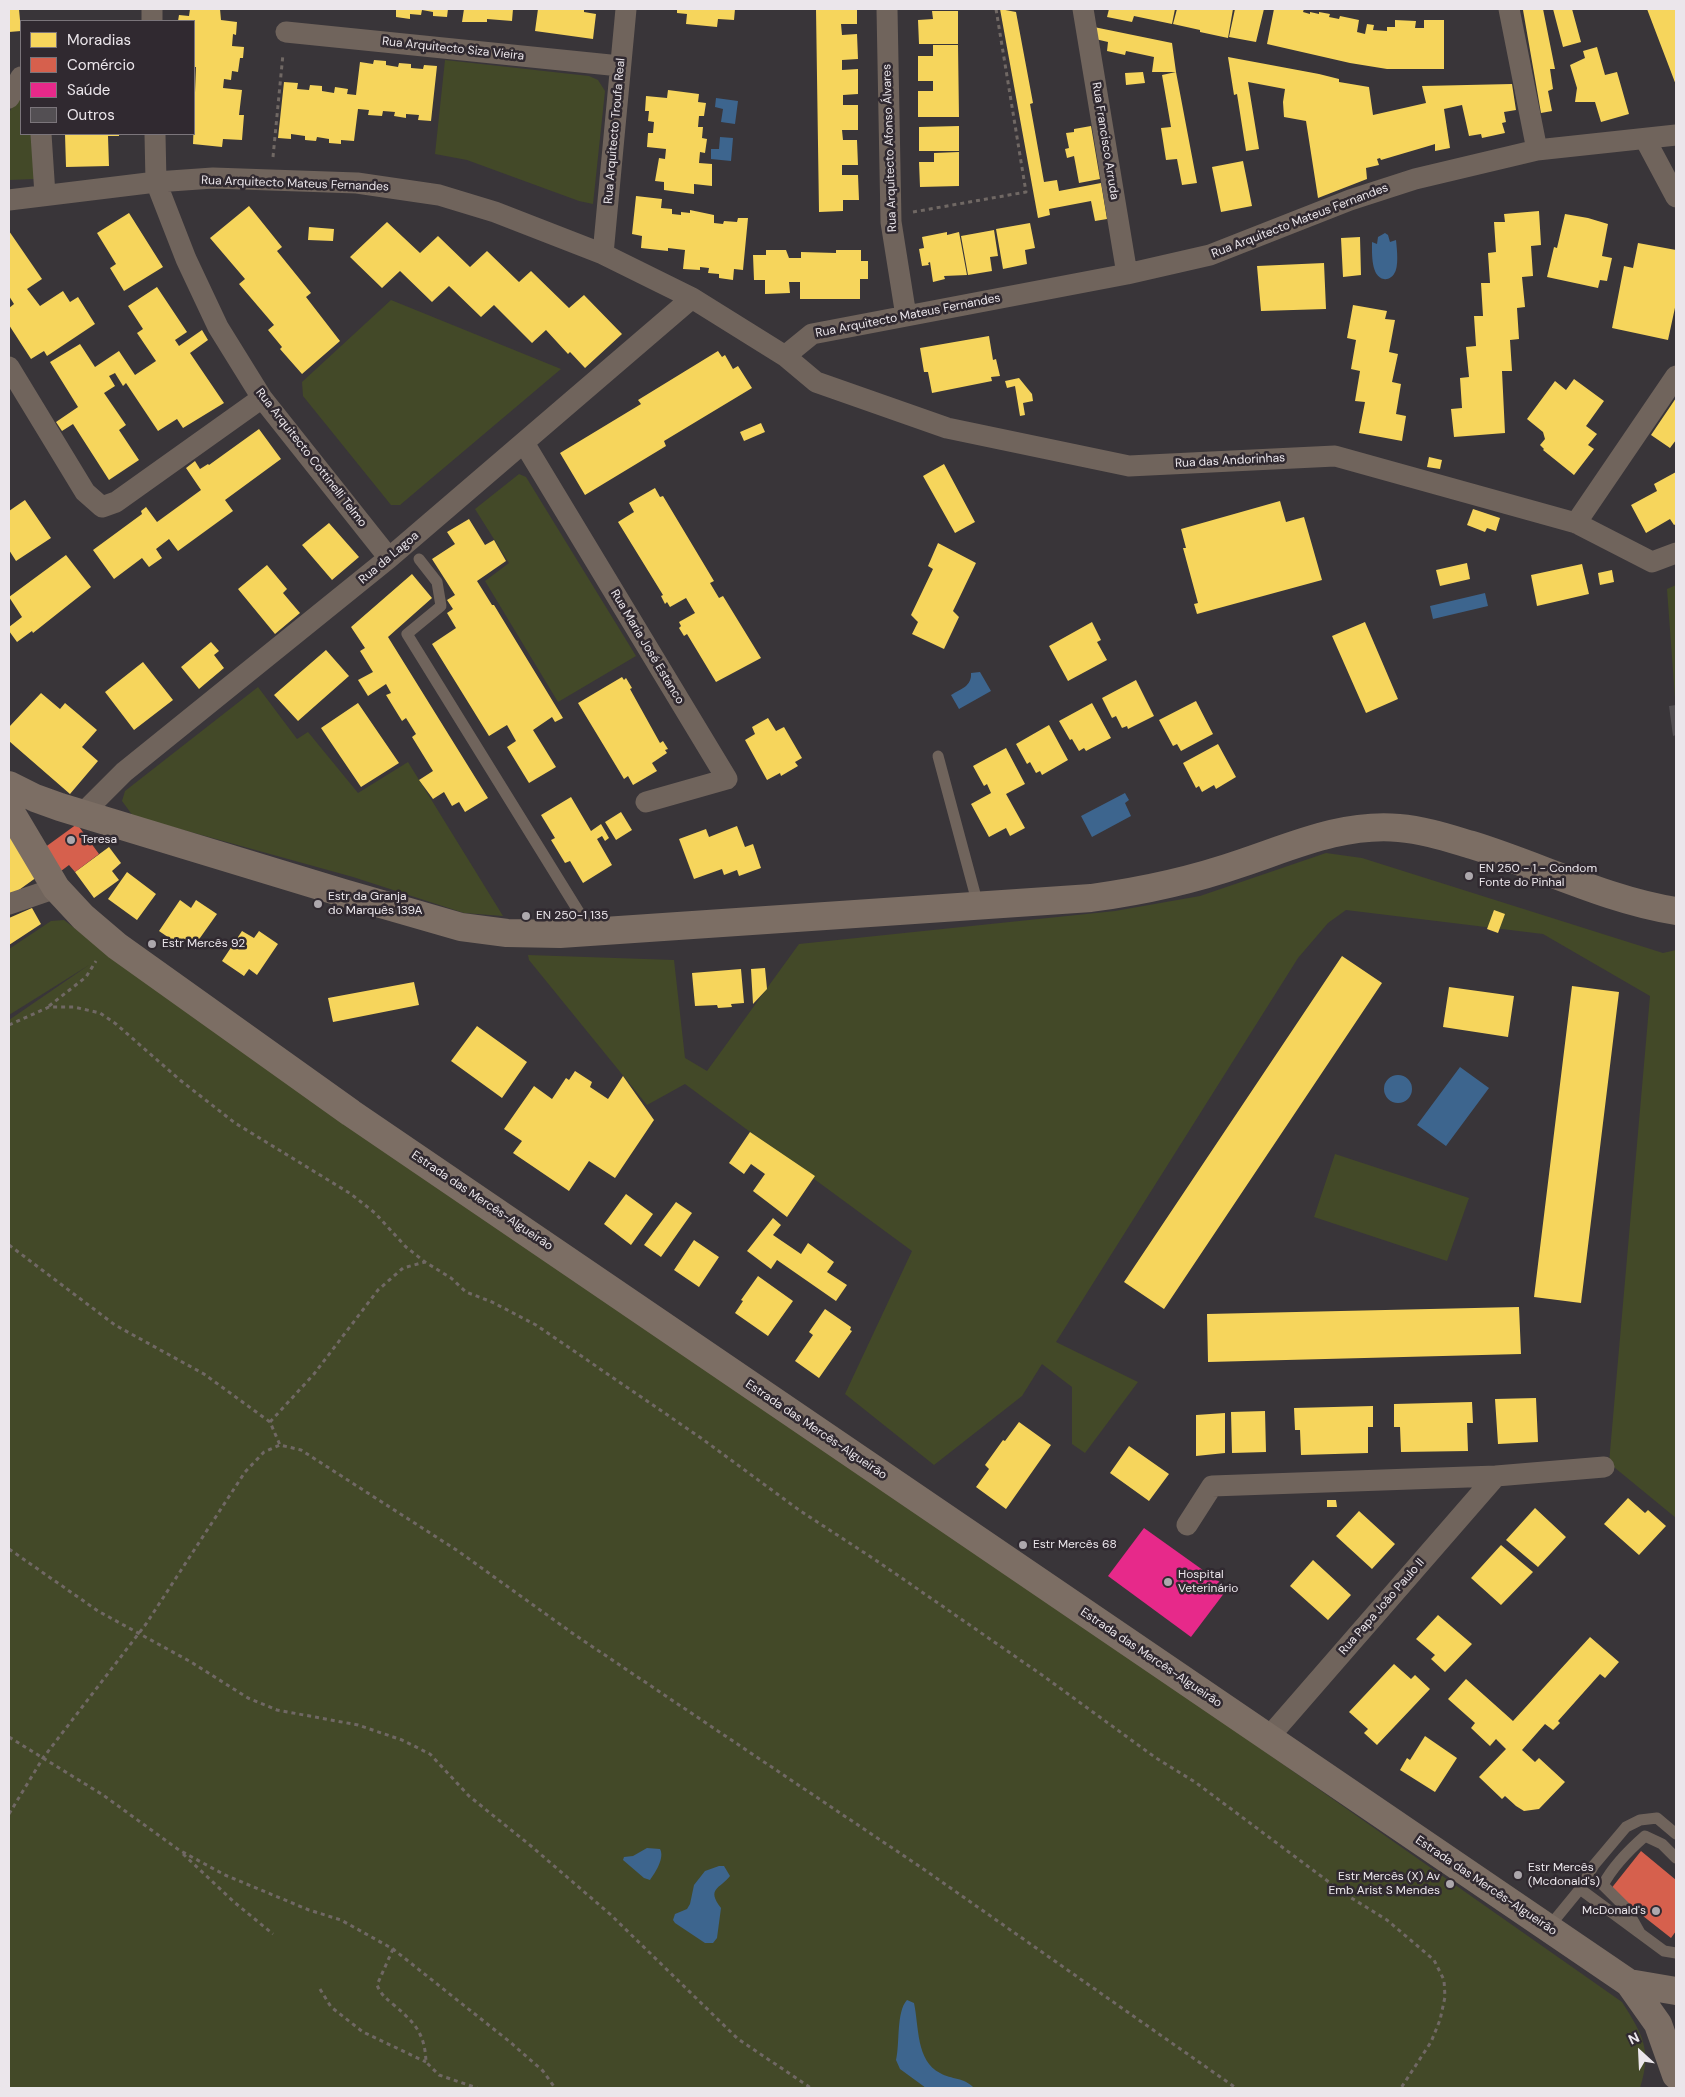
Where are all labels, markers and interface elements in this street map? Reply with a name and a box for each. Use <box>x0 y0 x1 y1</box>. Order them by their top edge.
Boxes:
legend <box>20 20 195 135</box>
text: Moradias <box>67 30 131 50</box>
street label: Rua Arquitecto Siza Vieira <box>381 34 525 64</box>
text: Comércio <box>67 55 135 75</box>
street label: Rua Arquitecto Troufa Real <box>601 57 629 205</box>
street label: Rua Arquitecto Afonso Álvares <box>880 64 900 232</box>
text: Saúde <box>67 80 110 100</box>
street label: Rua Francisco Arruda <box>1089 81 1121 201</box>
text: Outros <box>67 105 115 125</box>
street label: Rua Arquitecto Mateus Fernandes <box>201 174 389 194</box>
street label: Rua Arquitecto Mateus Fernandes <box>1210 181 1390 261</box>
street label: Rua Arquitecto Mateus Fernandes <box>814 291 1002 341</box>
street label: Rua Arquitecto Cottinelli Telmo <box>252 386 370 530</box>
street label: Rua das Andorinhas <box>1175 451 1285 471</box>
street label: Rua da Lagoa <box>356 529 422 587</box>
street label: Rua Maria José Estanco <box>607 587 687 707</box>
place label: Teresa <box>81 833 117 847</box>
marker: Teresa <box>65 834 77 846</box>
place label: EN 250 - 1 - Condom Fonte do Pinhal <box>1479 862 1597 890</box>
marker: EN 250 - 1 - Condom Fonte do Pinhal <box>1463 870 1475 882</box>
place label: Estr da Granja do Marquês 139A <box>328 890 423 918</box>
marker: Estr da Granja do Marquês 139A <box>312 898 324 910</box>
place label: EN 250-1 135 <box>536 909 608 923</box>
marker: EN 250-1 135 <box>520 910 532 922</box>
place label: Estr Mercês 92 <box>162 937 245 951</box>
marker: Estr Mercês 92 <box>146 938 158 950</box>
street label: Estrada das Mercês-Algueirão <box>408 1148 556 1254</box>
street label: Estrada das Mercês-Algueirão <box>742 1377 890 1483</box>
place label: Estr Mercês 68 <box>1033 1538 1117 1552</box>
marker: Estr Mercês 68 <box>1017 1539 1029 1551</box>
street label: Rua Papa João Paulo II <box>1336 1556 1428 1658</box>
place label: Hospital Veterinário <box>1178 1568 1238 1596</box>
marker: Hospital Veterinário <box>1162 1576 1174 1588</box>
street label: Estrada das Mercês-Algueirão <box>1077 1605 1225 1711</box>
street label: Estrada das Mercês-Algueirão <box>1412 1833 1560 1939</box>
place label: Estr Mercês (Mcdonald's) <box>1528 1861 1600 1889</box>
marker: Estr Mercês (Mcdonald's) <box>1512 1869 1524 1881</box>
place label: Estr Mercês (X) Av Emb Arist S Mendes <box>1329 1870 1440 1898</box>
marker: Estr Mercês (X) Av Emb Arist S Mendes <box>1444 1878 1456 1890</box>
place label: McDonald's <box>1582 1904 1646 1918</box>
marker: McDonald's <box>1650 1905 1662 1917</box>
north arrow <box>1615 2027 1665 2077</box>
text: N <box>1625 2028 1642 2049</box>

